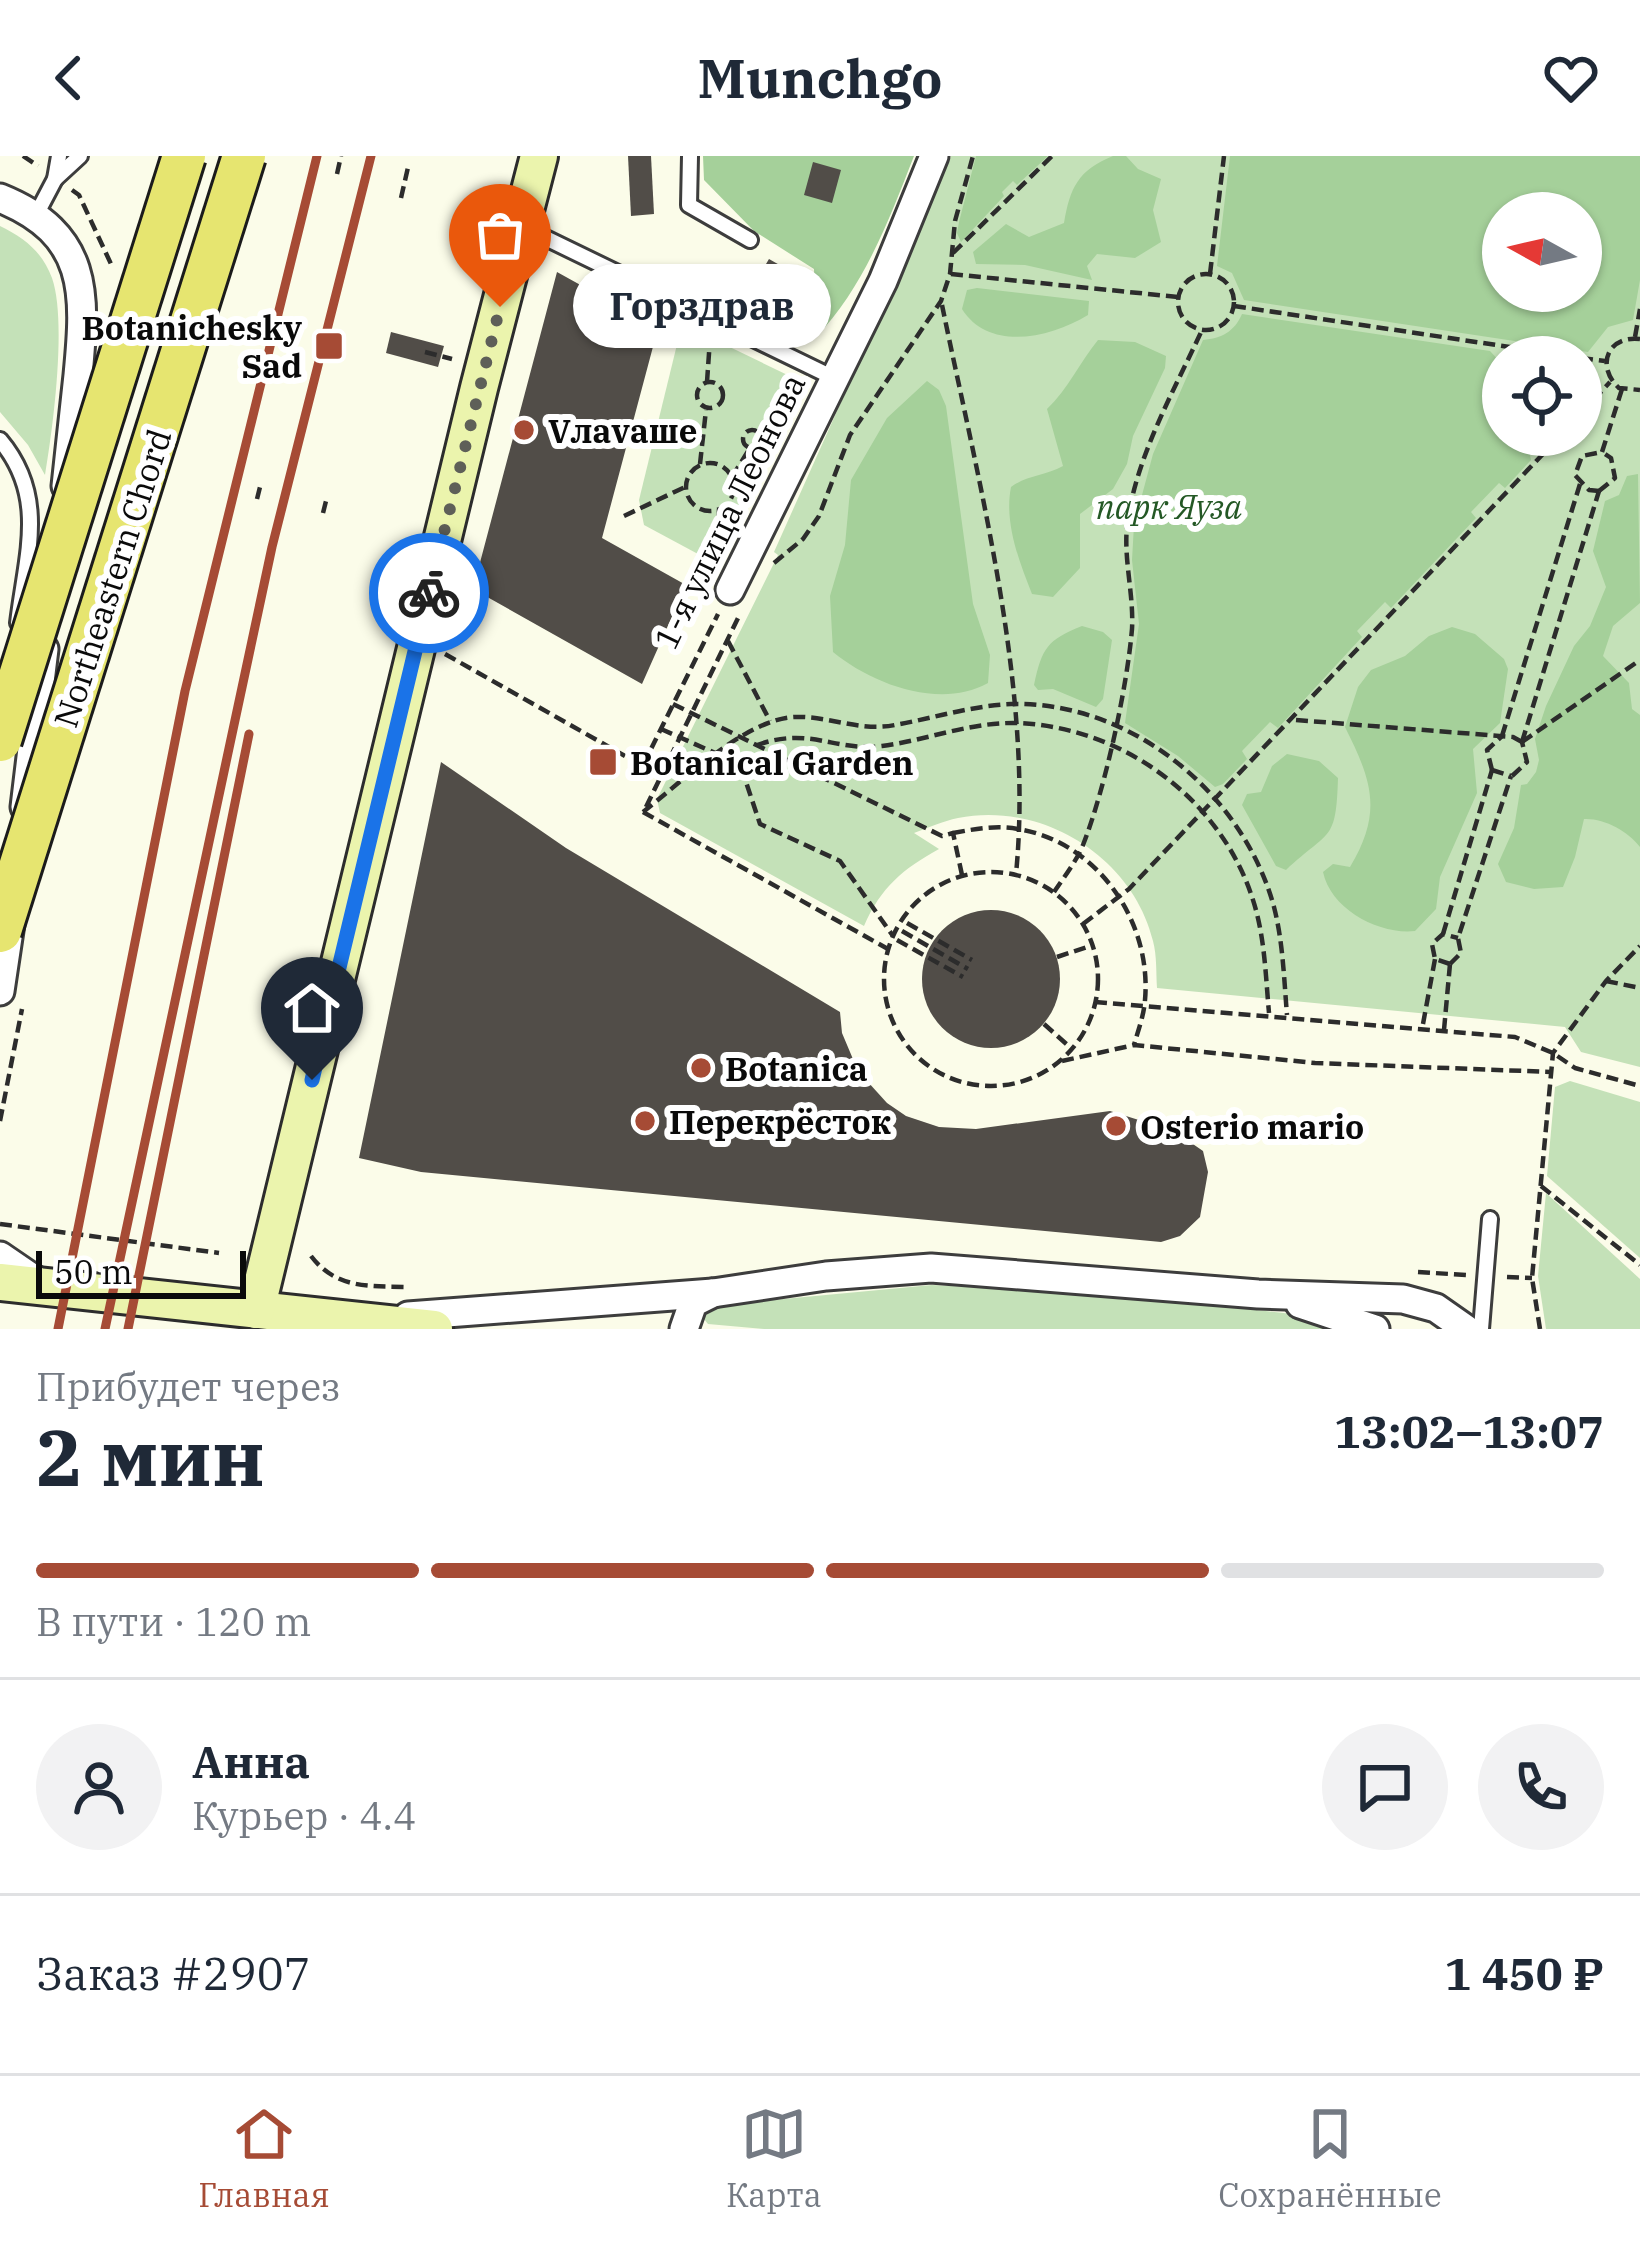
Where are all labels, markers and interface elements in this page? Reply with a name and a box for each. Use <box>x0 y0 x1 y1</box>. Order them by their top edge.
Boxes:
text: Munchgo <box>698 43 942 113</box>
icon: back <box>36 45 102 111</box>
icon: heart <box>1538 45 1604 111</box>
pin <box>449 184 551 307</box>
north arrow <box>1482 192 1602 312</box>
map controls <box>1482 192 1602 456</box>
icon: bag <box>467 202 533 268</box>
callout: Горздрав <box>572 265 830 349</box>
text: Горздрав <box>609 280 795 331</box>
place label: Botanichesky Sad <box>82 306 302 387</box>
marker: Botanichesky Sad <box>313 330 345 362</box>
button: locate <box>1482 336 1602 456</box>
street label: 1-я улица Леонова <box>644 366 814 656</box>
place label: Vлаvаше <box>548 409 697 452</box>
marker: Vлаvаше <box>511 417 537 443</box>
street label: Northeastern Chord <box>43 423 181 733</box>
park label: парк Яуза <box>1096 485 1242 528</box>
courier <box>369 533 489 653</box>
icon: bike <box>396 560 462 626</box>
place label: Botanical Garden <box>630 741 914 784</box>
marker: Botanical Garden <box>587 746 619 778</box>
pin <box>261 957 363 1080</box>
icon: home <box>279 975 345 1041</box>
place label: Botanica <box>725 1047 868 1090</box>
marker: Botanica <box>688 1055 714 1081</box>
place label: Перекрёсток <box>669 1100 891 1143</box>
place label: Osterio mario <box>1140 1105 1364 1148</box>
marker: Перекрёсток <box>632 1108 658 1134</box>
marker: Osterio mario <box>1103 1113 1129 1139</box>
scale bar <box>36 1245 246 1298</box>
text: 50 m <box>54 1250 133 1293</box>
text: Прибудет через <box>36 1361 341 1412</box>
text: 13:02–13:07 <box>1334 1402 1604 1460</box>
text: 2 мин <box>36 1406 265 1507</box>
text: В пути · 120 m <box>36 1596 311 1647</box>
button: person <box>36 1724 162 1850</box>
button: chat <box>1322 1724 1448 1850</box>
button: phone <box>1478 1724 1604 1850</box>
text: Анна <box>192 1732 310 1790</box>
text: Курьер · 4.4 <box>192 1790 416 1841</box>
text: Заказ #2907 <box>36 1944 311 2002</box>
text: 1 450 ₽ <box>1444 1944 1604 2002</box>
tab: Главная <box>198 2101 330 2216</box>
tab: Карта <box>726 2101 822 2216</box>
tab: Сохранённые <box>1218 2101 1442 2216</box>

